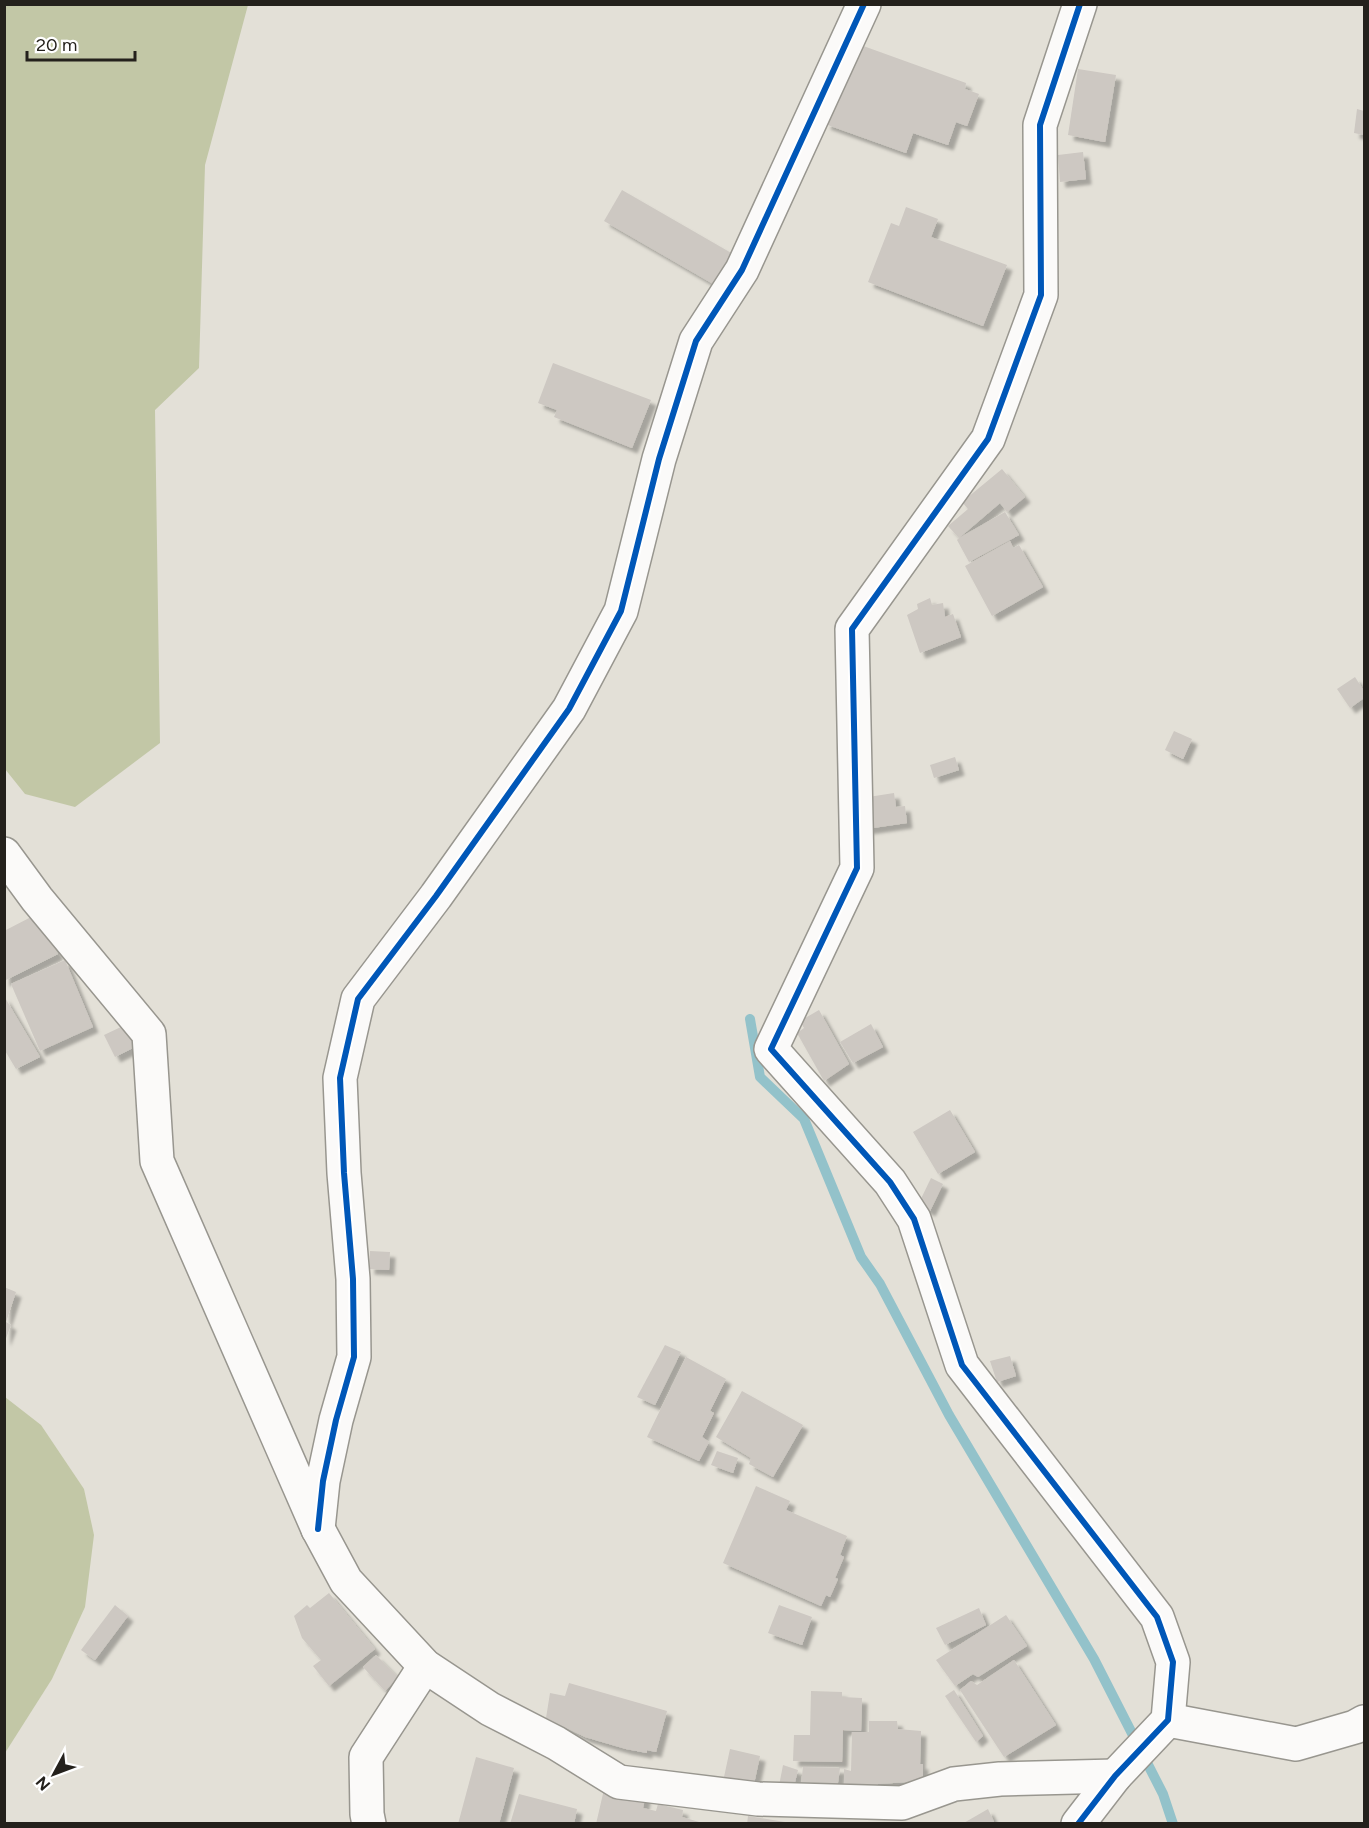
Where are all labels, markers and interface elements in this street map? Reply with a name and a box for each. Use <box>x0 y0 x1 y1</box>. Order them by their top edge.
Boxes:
scale bar <box>27 24 135 62</box>
text: 20 m <box>36 34 77 56</box>
north arrow <box>24 1744 84 1804</box>
text: N <box>32 1773 54 1794</box>

